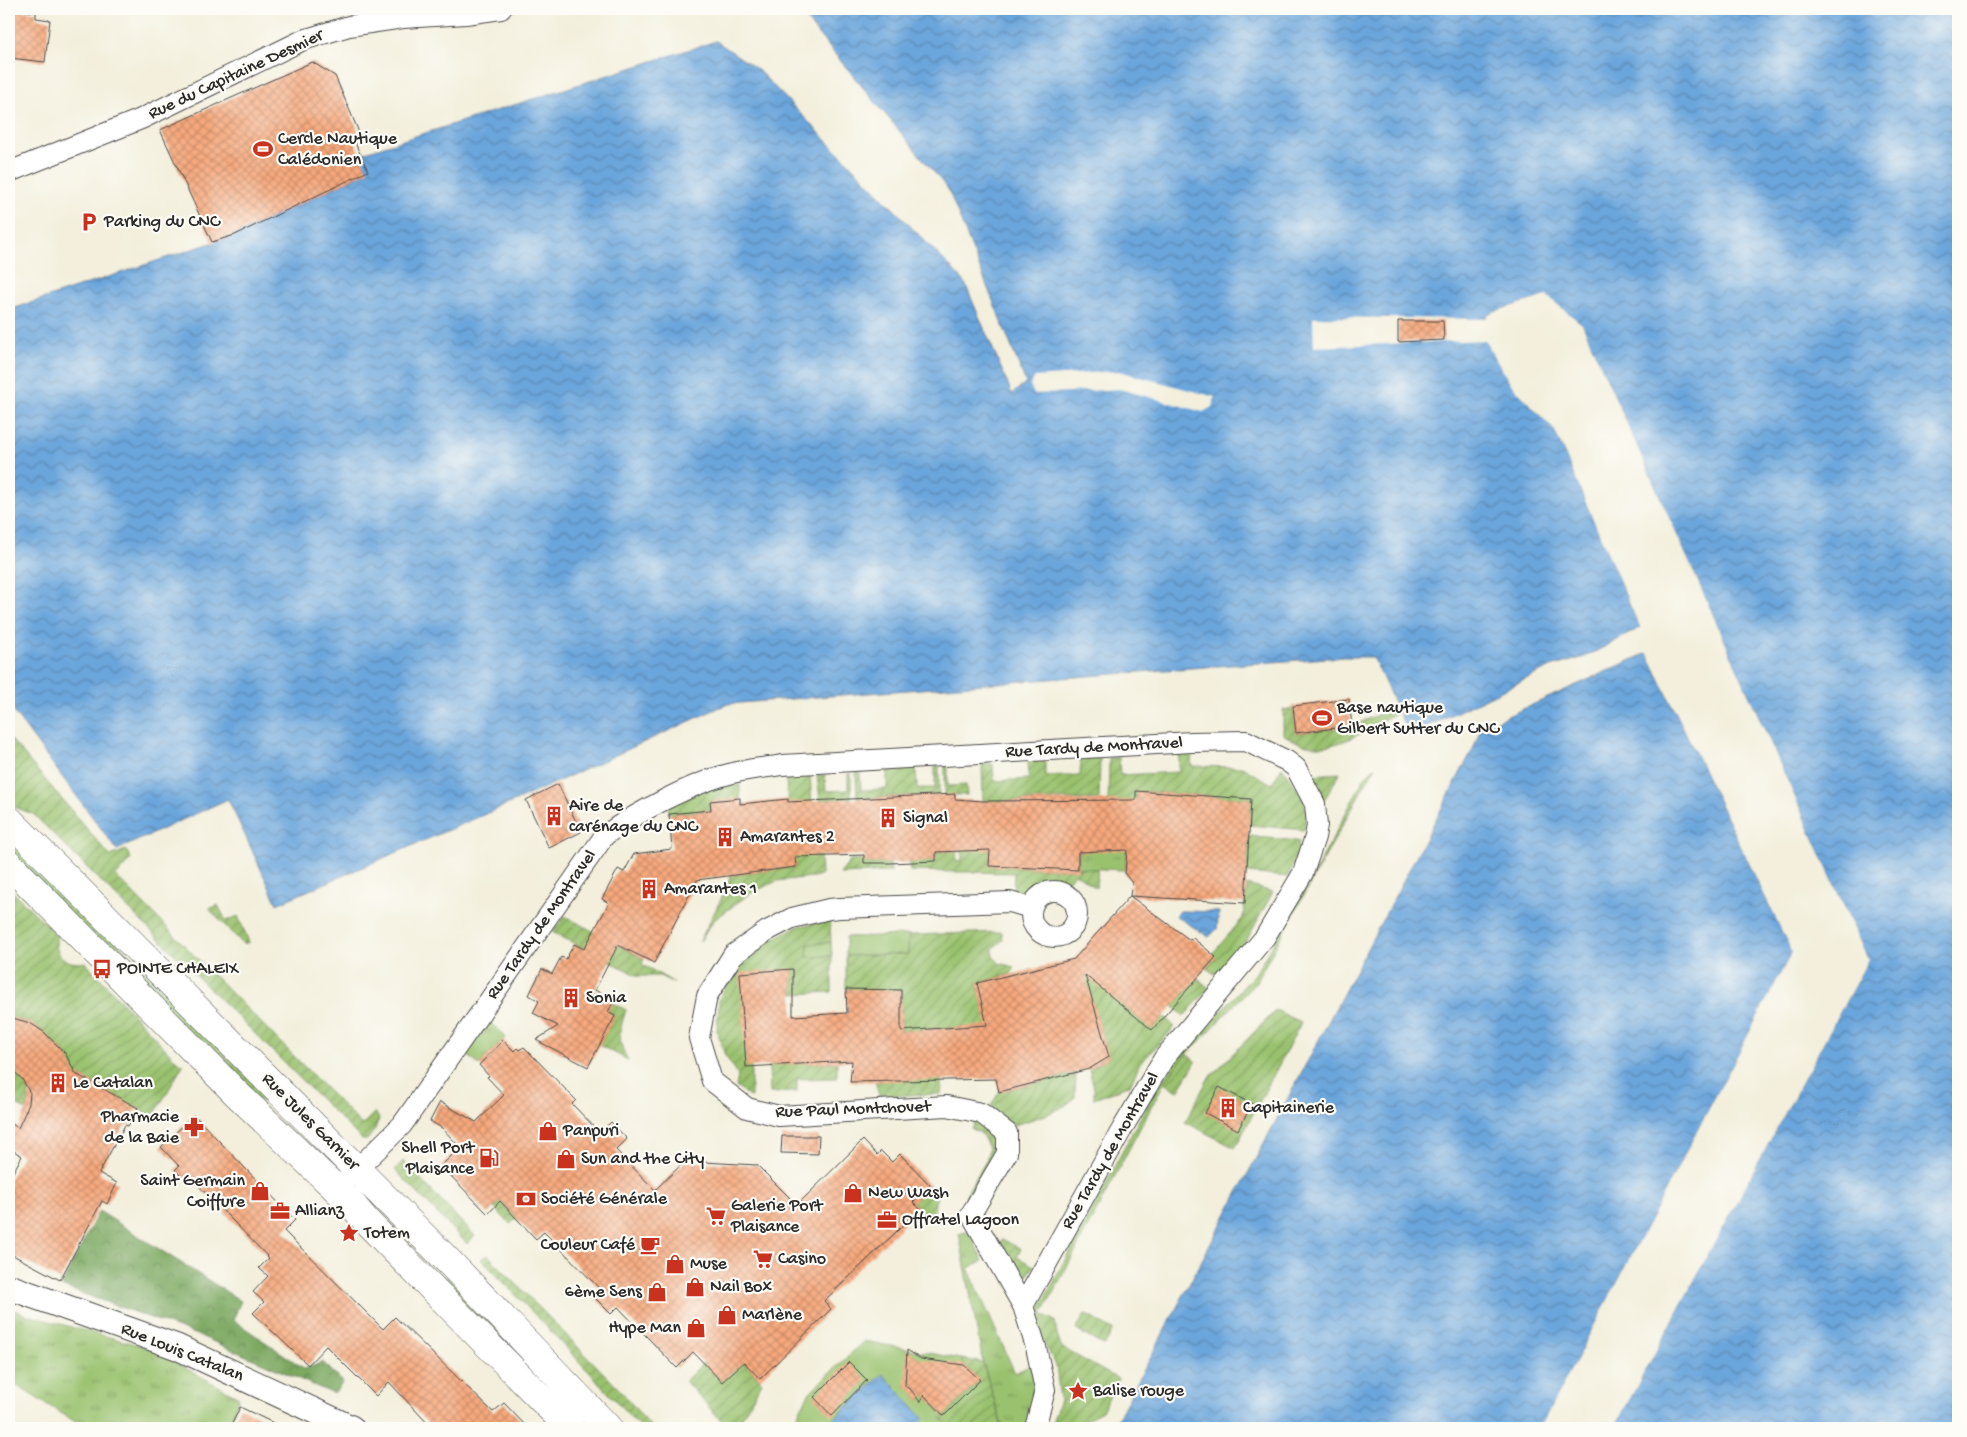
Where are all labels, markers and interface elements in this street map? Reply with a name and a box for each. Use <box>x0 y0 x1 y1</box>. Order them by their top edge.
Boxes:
street label: Rue du Capitaine Desmier <box>145 25 328 125</box>
place label: Cercle Nautique Calédonien <box>278 129 398 171</box>
sports icon: Cercle Nautique Calédonien <box>252 138 274 160</box>
parking icon: Parking du CNC <box>78 211 100 233</box>
place label: Parking du CNC <box>103 212 221 233</box>
place label: Base nautique Gilbert Sutter du CNC <box>1336 698 1500 740</box>
sports icon: Base nautique Gilbert Sutter du CNC <box>1311 707 1333 729</box>
street label: Rue Tardy de Montravel <box>1005 733 1183 763</box>
place label: Aire de carénage du CNC <box>569 796 699 838</box>
building icon: Aire de carénage du CNC <box>543 805 565 827</box>
building icon: Signal <box>877 807 899 829</box>
place label: Signal <box>903 808 948 829</box>
building icon: Amarantes 2 <box>714 826 736 848</box>
place label: Amarantes 2 <box>740 827 835 848</box>
street label: Rue Tardy de Montravel <box>482 846 602 1004</box>
building icon: Amarantes 1 <box>638 878 660 900</box>
place label: Amarantes 1 <box>664 879 757 900</box>
bus stop icon: POINTE CHALEIX <box>91 958 113 980</box>
place label: POINTE CHALEIX <box>116 959 240 980</box>
building icon: Sonia <box>560 987 582 1009</box>
place label: Sonia <box>586 988 627 1009</box>
street label: Rue Jules Garnier <box>257 1069 364 1176</box>
street label: Rue Tardy de Montravel <box>1057 1069 1165 1233</box>
building icon: Le Catalan <box>47 1072 69 1094</box>
place label: Le Catalan <box>73 1073 153 1094</box>
street label: Rue Paul Montchovet <box>775 1097 933 1123</box>
building icon: Capitainerie <box>1217 1097 1239 1119</box>
place label: Capitainerie <box>1243 1098 1335 1119</box>
place label: Pharmacie de la Baie <box>100 1107 180 1149</box>
pharmacy icon: Pharmacie de la Baie <box>183 1116 205 1138</box>
shop icon: Panpuri <box>537 1120 559 1142</box>
place label: Panpuri <box>562 1121 619 1142</box>
place label: Shell Port Plaisance <box>402 1138 476 1180</box>
fuel station icon: Shell Port Plaisance <box>478 1147 500 1169</box>
shop icon: Sun and the City <box>555 1148 577 1170</box>
place label: Sun and the City <box>581 1149 705 1170</box>
place label: Saint Germain Coiffure <box>140 1171 246 1213</box>
shop icon: Saint Germain Coiffure <box>249 1180 271 1202</box>
shop icon: New Wash <box>842 1182 864 1204</box>
place label: New Wash <box>868 1183 949 1204</box>
bank icon: Société Générale <box>515 1188 537 1210</box>
place label: Société Générale <box>541 1189 668 1210</box>
place label: Galerie Port Plaisance <box>730 1196 824 1238</box>
office icon: Allianz <box>269 1200 291 1222</box>
place label: Allianz <box>295 1201 345 1222</box>
supermarket icon: Galerie Port Plaisance <box>705 1205 727 1227</box>
office icon: Offratel Lagoon <box>876 1209 898 1231</box>
place label: Offratel Lagoon <box>902 1210 1020 1231</box>
place icon: Totem <box>338 1222 360 1244</box>
place label: Totem <box>363 1223 410 1244</box>
cafe icon: Couleur Café <box>639 1234 661 1256</box>
place label: Couleur Café <box>541 1235 636 1256</box>
supermarket icon: Casino <box>752 1248 774 1270</box>
place label: Casino <box>778 1249 826 1270</box>
shop icon: Muse <box>664 1253 686 1275</box>
place label: Muse <box>690 1254 728 1275</box>
shop icon: Nail Box <box>684 1276 706 1298</box>
place label: Nail Box <box>710 1277 772 1298</box>
shop icon: 6ème Sens <box>646 1281 668 1303</box>
place label: 6ème Sens <box>564 1282 643 1303</box>
shop icon: Marlène <box>716 1304 738 1326</box>
place label: Marlène <box>742 1305 803 1326</box>
shop icon: Hype Man <box>685 1317 707 1339</box>
place label: Hype Man <box>608 1318 681 1339</box>
street label: Rue Louis Catalan <box>118 1319 247 1387</box>
place icon: Balise rouge <box>1067 1380 1089 1402</box>
place label: Balise rouge <box>1092 1381 1185 1402</box>

